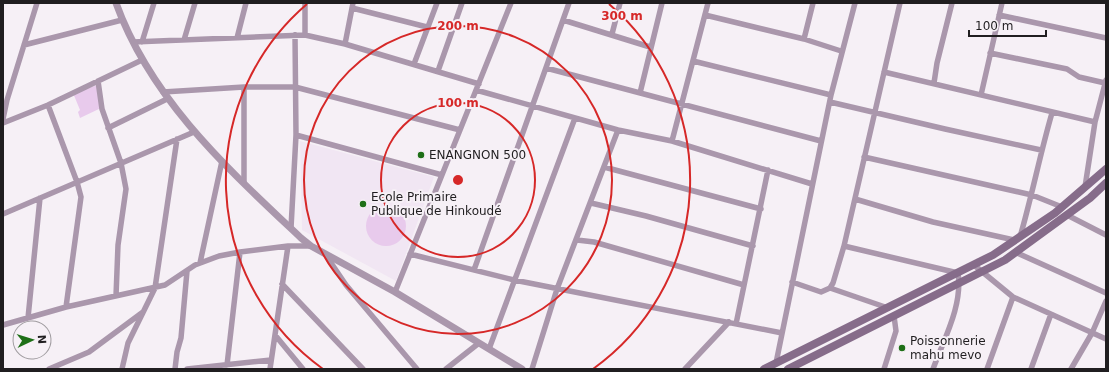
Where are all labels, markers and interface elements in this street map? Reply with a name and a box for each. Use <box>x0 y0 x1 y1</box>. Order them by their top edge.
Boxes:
text: 300 m <box>601 9 643 23</box>
scale bar <box>969 12 1046 38</box>
text: 200 m <box>437 19 479 33</box>
text: 100 m <box>975 19 1013 33</box>
text: 100 m <box>437 96 479 110</box>
place label: ENANGNON 500 <box>429 148 526 162</box>
marker: ENANGNON 500 <box>416 150 426 160</box>
centre of rings <box>451 173 465 187</box>
place label: Ecole Primaire Publique de Hinkoudé <box>371 190 502 218</box>
marker: Ecole Primaire Publique de Hinkoudé <box>358 199 368 209</box>
north arrow <box>12 320 52 360</box>
text: N <box>35 334 48 344</box>
place label: Poissonnerie mahu mevo <box>910 334 986 362</box>
marker: Poissonnerie mahu mevo <box>897 343 907 353</box>

